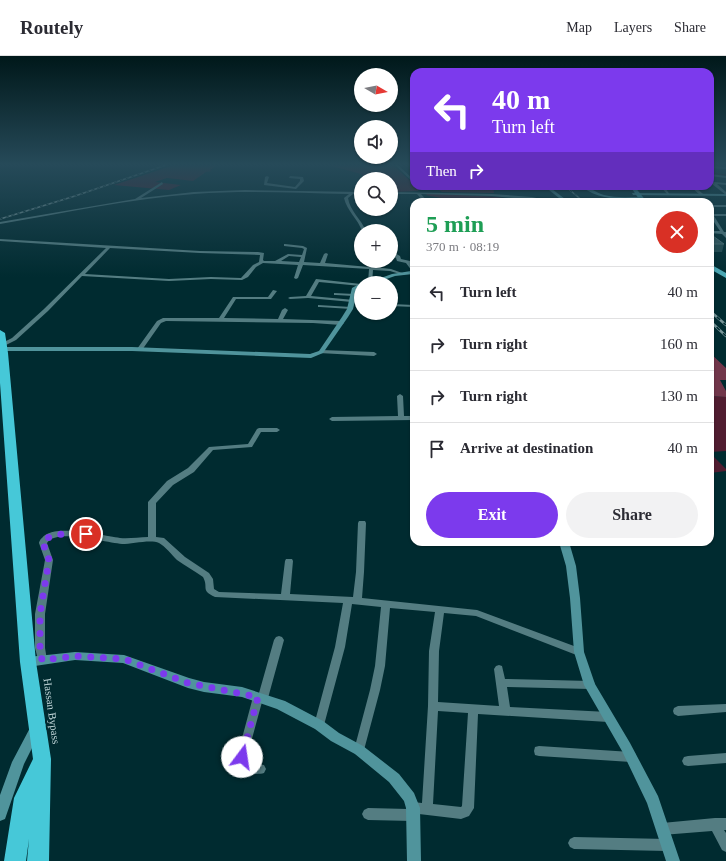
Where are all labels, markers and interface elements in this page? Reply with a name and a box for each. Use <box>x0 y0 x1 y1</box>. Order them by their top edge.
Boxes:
text: Routely <box>20 17 83 38</box>
text: Map <box>566 20 592 35</box>
text: Layers <box>614 20 652 35</box>
text: Share <box>674 20 706 35</box>
north arrow <box>354 68 398 112</box>
map controls <box>354 68 398 320</box>
icon: left <box>426 84 478 136</box>
text: 40 m <box>492 84 550 115</box>
text: Turn left <box>492 117 555 137</box>
button: sound <box>354 120 398 164</box>
icon: right <box>465 160 487 182</box>
text: Then <box>426 163 457 179</box>
button: search <box>354 172 398 216</box>
text: 5 min <box>426 211 484 237</box>
button: close <box>656 211 698 253</box>
button: + <box>354 224 398 268</box>
text: 370 m · 08:19 <box>426 239 499 254</box>
button: − <box>354 276 398 320</box>
icon: left <box>426 282 448 304</box>
text: Turn left <box>460 284 517 300</box>
text: 40 m <box>668 284 698 300</box>
icon: right <box>426 334 448 356</box>
text: Turn right <box>460 336 527 352</box>
text: 160 m <box>660 336 698 352</box>
icon: right <box>426 386 448 408</box>
text: Turn right <box>460 388 527 404</box>
text: 130 m <box>660 388 698 404</box>
icon: arrive <box>426 438 448 460</box>
text: Arrive at destination <box>460 440 593 456</box>
text: 40 m <box>668 440 698 456</box>
button: Exit <box>426 492 558 538</box>
button: Share <box>566 492 698 538</box>
pin <box>69 517 103 551</box>
icon: arrive <box>75 523 97 545</box>
street label: Hassan Bypass <box>41 677 63 745</box>
position arrow <box>221 736 263 778</box>

